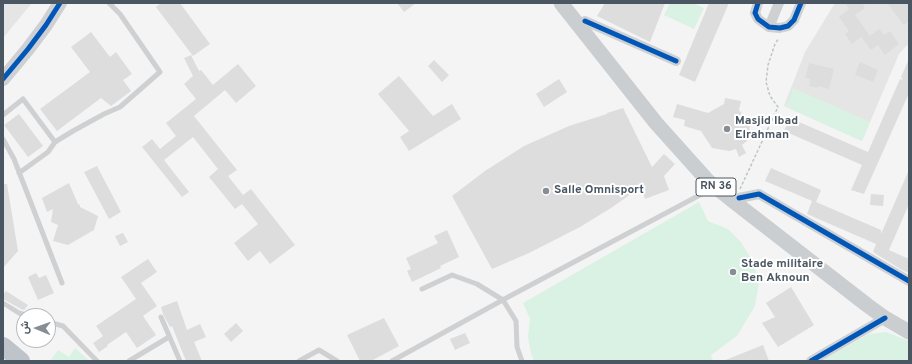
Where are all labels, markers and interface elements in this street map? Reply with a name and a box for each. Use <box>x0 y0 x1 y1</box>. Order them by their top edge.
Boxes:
place label: Masjid Ibad Elrahman <box>735 115 798 143</box>
marker: Masjid Ibad Elrahman <box>722 124 732 134</box>
road number: RN 36 <box>696 178 736 196</box>
place label: Salle Omnisport <box>554 184 644 198</box>
marker: Salle Omnisport <box>541 186 551 196</box>
place label: Stade militaire Ben Aknoun <box>741 258 823 286</box>
marker: Stade militaire Ben Aknoun <box>728 267 738 277</box>
north arrow <box>16 308 56 348</box>
text: ش <box>18 321 32 334</box>

